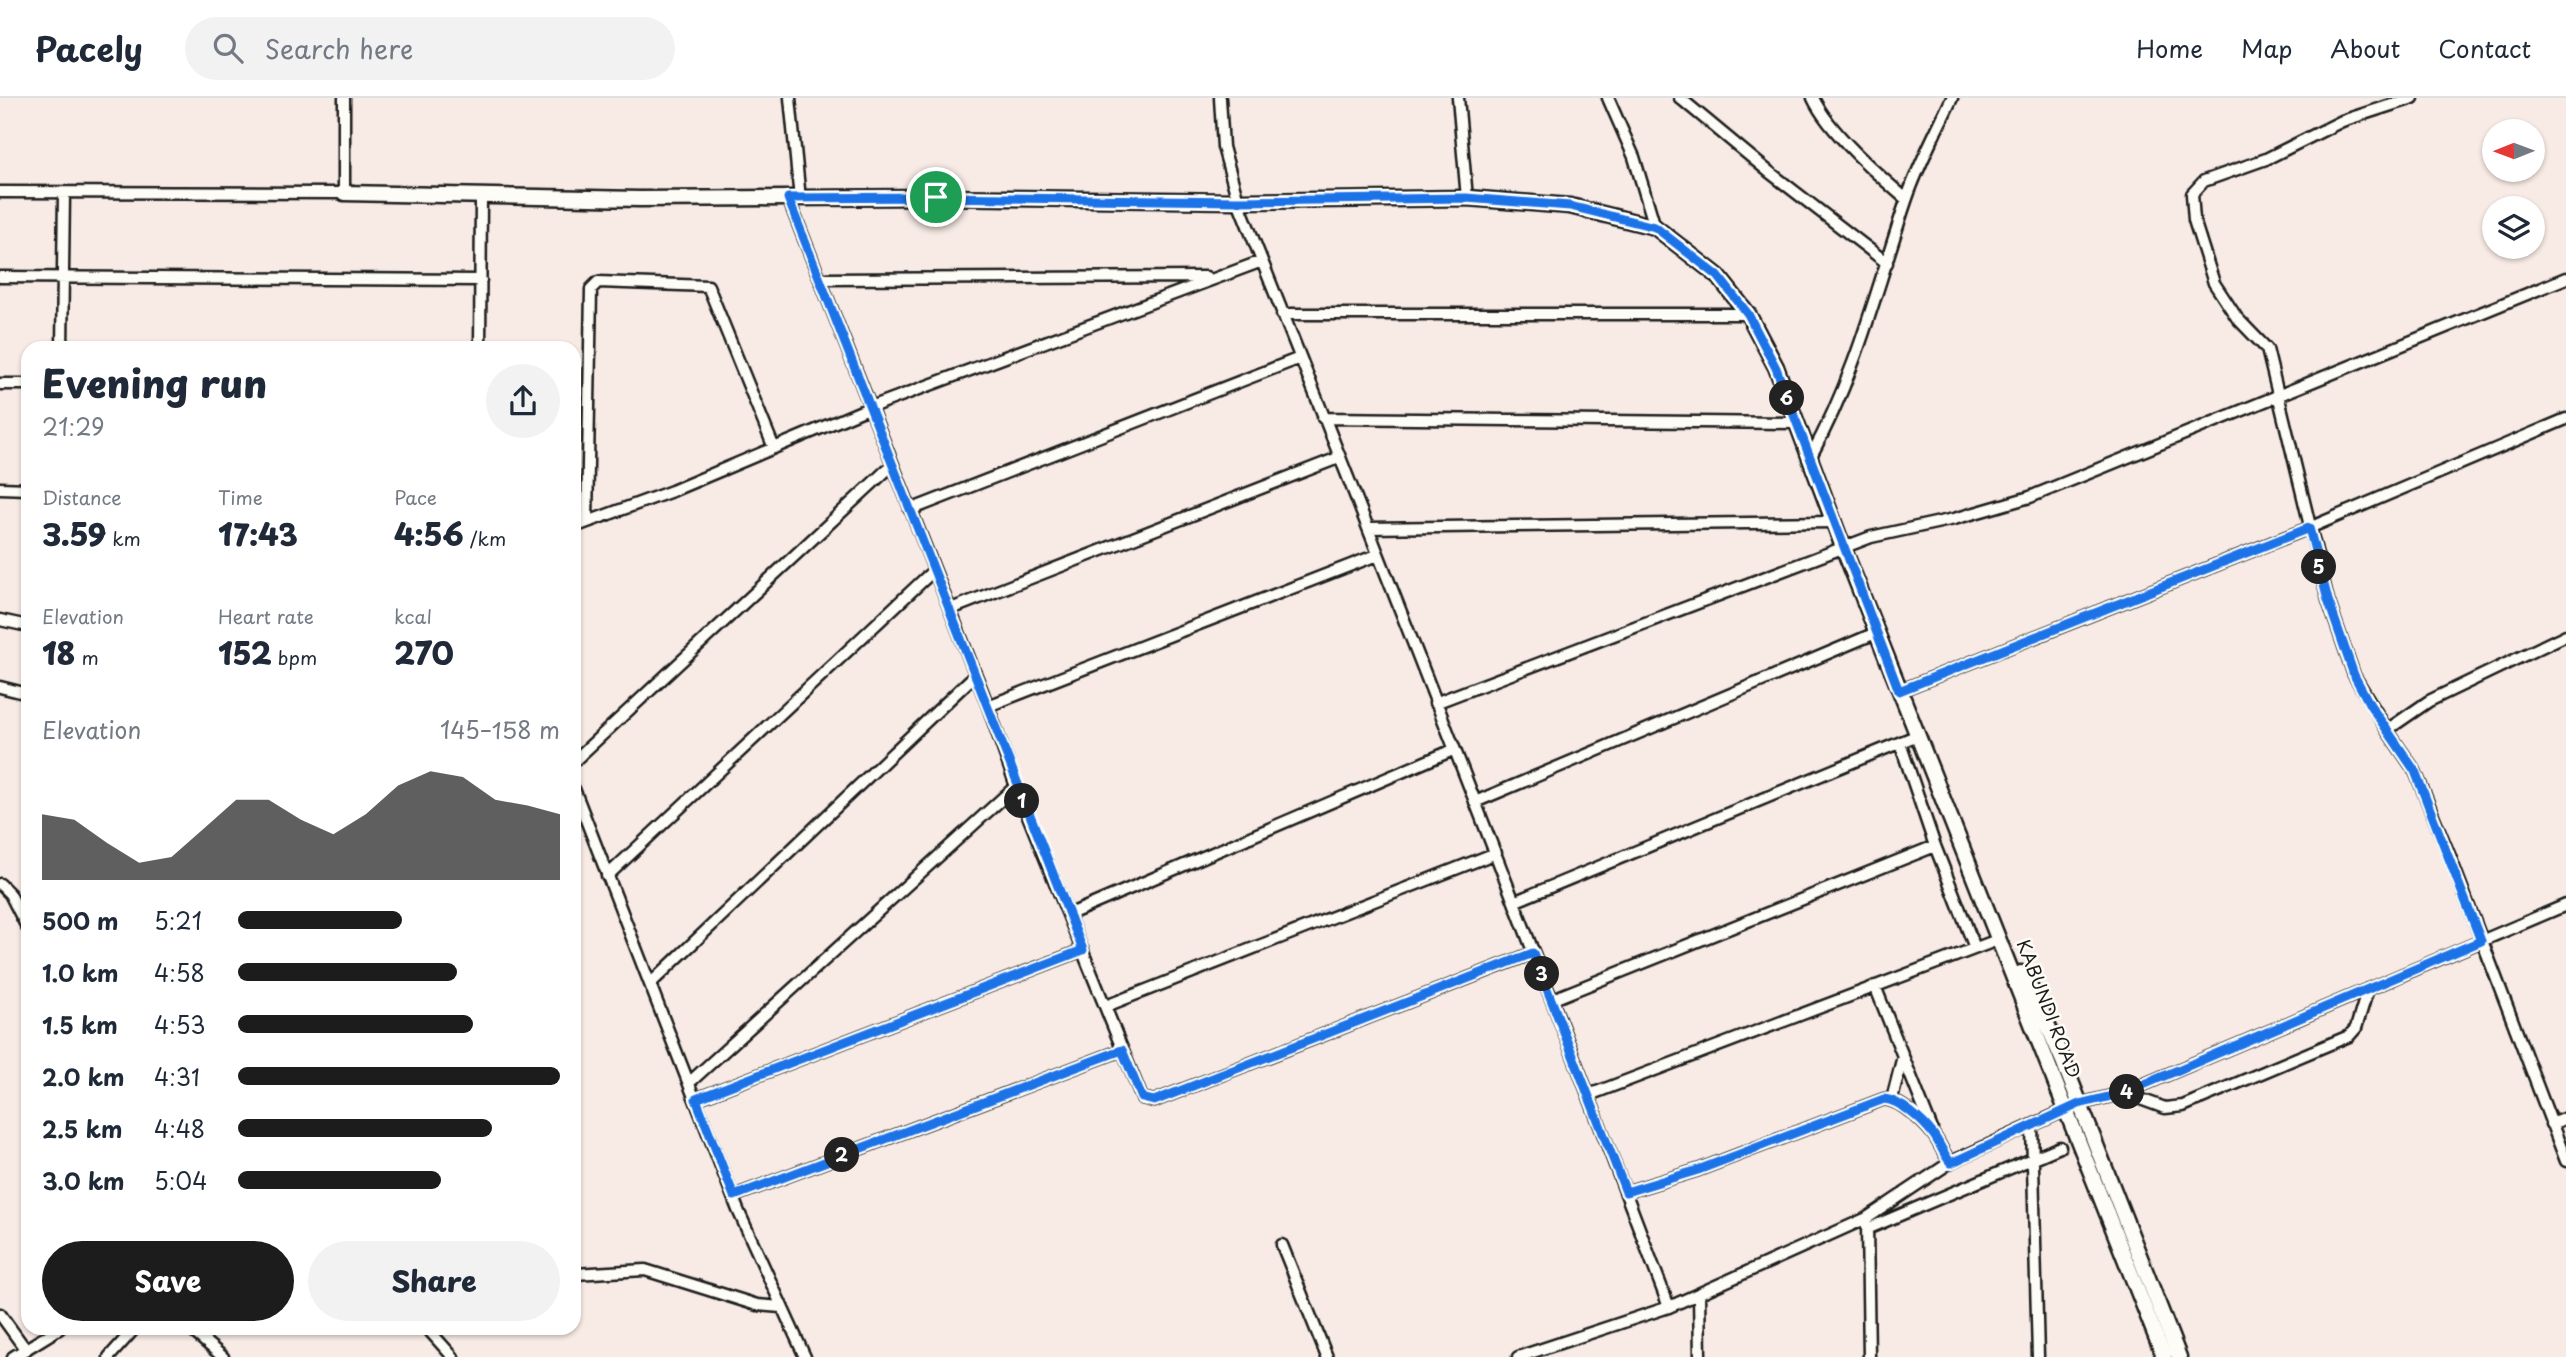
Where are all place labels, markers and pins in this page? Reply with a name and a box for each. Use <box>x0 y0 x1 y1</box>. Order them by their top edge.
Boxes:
pin <box>906 167 966 227</box>
pin: 6 <box>1770 380 1804 416</box>
pin: 5 <box>2302 550 2336 584</box>
pin: 1 <box>1004 784 1040 818</box>
pin: 3 <box>1524 956 1560 992</box>
pin: 4 <box>2110 1074 2144 1110</box>
pin: 2 <box>824 1138 860 1172</box>

